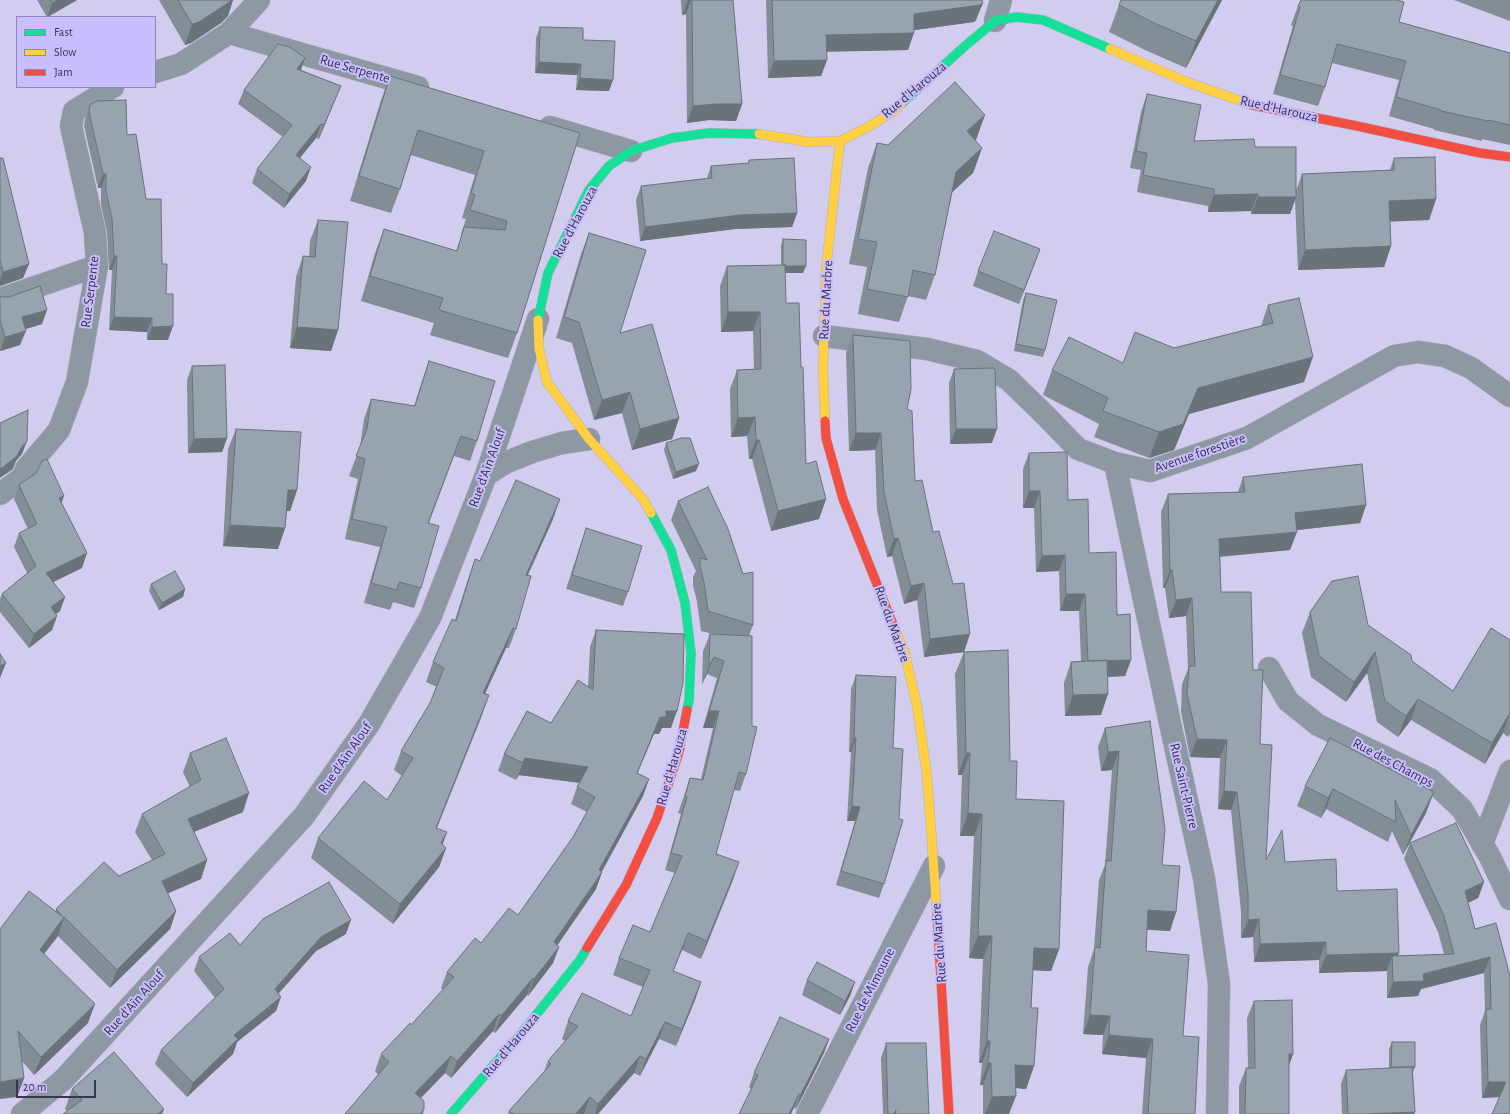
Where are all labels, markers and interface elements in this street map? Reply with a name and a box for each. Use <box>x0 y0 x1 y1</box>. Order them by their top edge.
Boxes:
legend <box>16 16 156 88</box>
text: Fast <box>54 26 73 38</box>
text: Slow <box>54 46 76 58</box>
street label: Rue Serpente <box>318 51 392 87</box>
street label: Rue d'Harouza <box>878 58 950 122</box>
text: Jam <box>54 66 73 78</box>
street label: Rue d'Harouza <box>1238 92 1320 126</box>
street label: Rue d'Harouza <box>549 183 601 261</box>
street label: Rue Serpente <box>77 255 103 329</box>
street label: Rue du Marbre <box>816 260 836 340</box>
street label: Rue d'Aïn Alouf <box>465 426 509 510</box>
street label: Avenue forestière <box>1152 430 1248 476</box>
street label: Rue du Marbre <box>870 584 914 664</box>
street label: Rue d'Aïn Alouf <box>314 719 376 797</box>
street label: Rue d'Harouza <box>653 727 691 807</box>
street label: Rue des Champs <box>1350 735 1436 791</box>
street label: Rue Saint-Pierre <box>1166 741 1202 831</box>
street label: Rue du Marbre <box>928 903 950 983</box>
street label: Rue de Mimoune <box>841 945 899 1035</box>
street label: Rue d'Aïn Alouf <box>100 967 168 1039</box>
street label: Rue d'Harouza <box>479 1009 543 1081</box>
scale bar <box>18 1072 98 1098</box>
text: 20 m <box>23 1081 46 1093</box>

